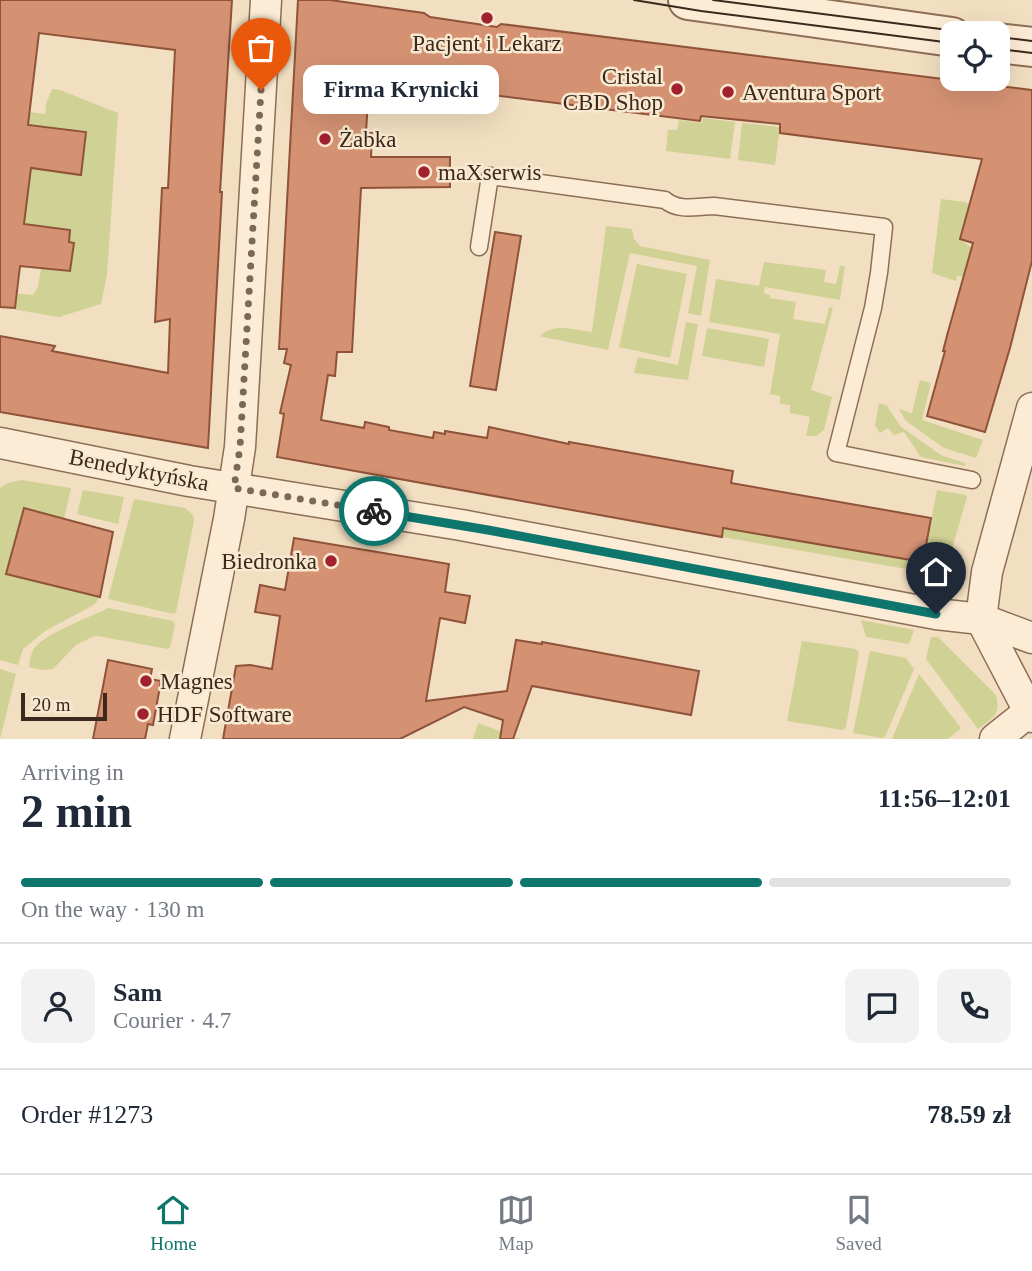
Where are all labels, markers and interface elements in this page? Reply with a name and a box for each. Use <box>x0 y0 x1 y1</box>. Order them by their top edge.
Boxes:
marker: Pacjent i Lekarz <box>479 10 495 26</box>
pin <box>231 18 291 90</box>
map controls <box>940 21 1010 91</box>
button: locate <box>940 21 1010 91</box>
icon: bag <box>242 29 280 67</box>
place label: Pacjent i Lekarz <box>412 31 562 56</box>
place label: Cristal CBD Shop <box>563 64 663 115</box>
callout: Firma Krynicki <box>303 66 499 114</box>
text: Firma Krynicki <box>323 77 479 102</box>
place label: Aventura Sport <box>742 80 882 105</box>
marker: Cristal CBD Shop <box>669 81 685 97</box>
marker: Aventura Sport <box>720 84 736 100</box>
place label: Żabka <box>339 127 396 152</box>
marker: Żabka <box>317 131 333 147</box>
place label: maXserwis <box>438 160 542 185</box>
marker: maXserwis <box>416 164 432 180</box>
street label: Benedyktyńska <box>67 444 211 496</box>
courier <box>339 476 409 546</box>
icon: bike <box>355 492 393 530</box>
pin <box>906 542 966 614</box>
place label: Biedronka <box>221 549 317 574</box>
marker: Biedronka <box>323 553 339 569</box>
icon: home <box>917 553 955 591</box>
place label: Magnes <box>160 669 233 694</box>
marker: Magnes <box>138 673 154 689</box>
scale bar <box>21 690 107 722</box>
text: 20 m <box>32 694 71 715</box>
place label: HDF Software <box>157 702 292 727</box>
marker: HDF Software <box>135 706 151 722</box>
text: Arriving in <box>21 760 124 785</box>
text: 11:56–12:01 <box>878 784 1011 813</box>
text: 2 min <box>21 786 132 837</box>
text: On the way · 130 m <box>21 897 204 922</box>
button: person <box>21 969 95 1043</box>
button: chat <box>845 969 919 1043</box>
button: phone <box>937 969 1011 1043</box>
text: Sam <box>113 978 162 1007</box>
text: Courier · 4.7 <box>113 1008 231 1033</box>
text: Order #1273 <box>21 1100 153 1129</box>
text: 78.59 zł <box>927 1100 1011 1129</box>
tab: Home <box>150 1191 197 1255</box>
tab: Map <box>497 1191 535 1255</box>
tab: Saved <box>835 1191 882 1255</box>

